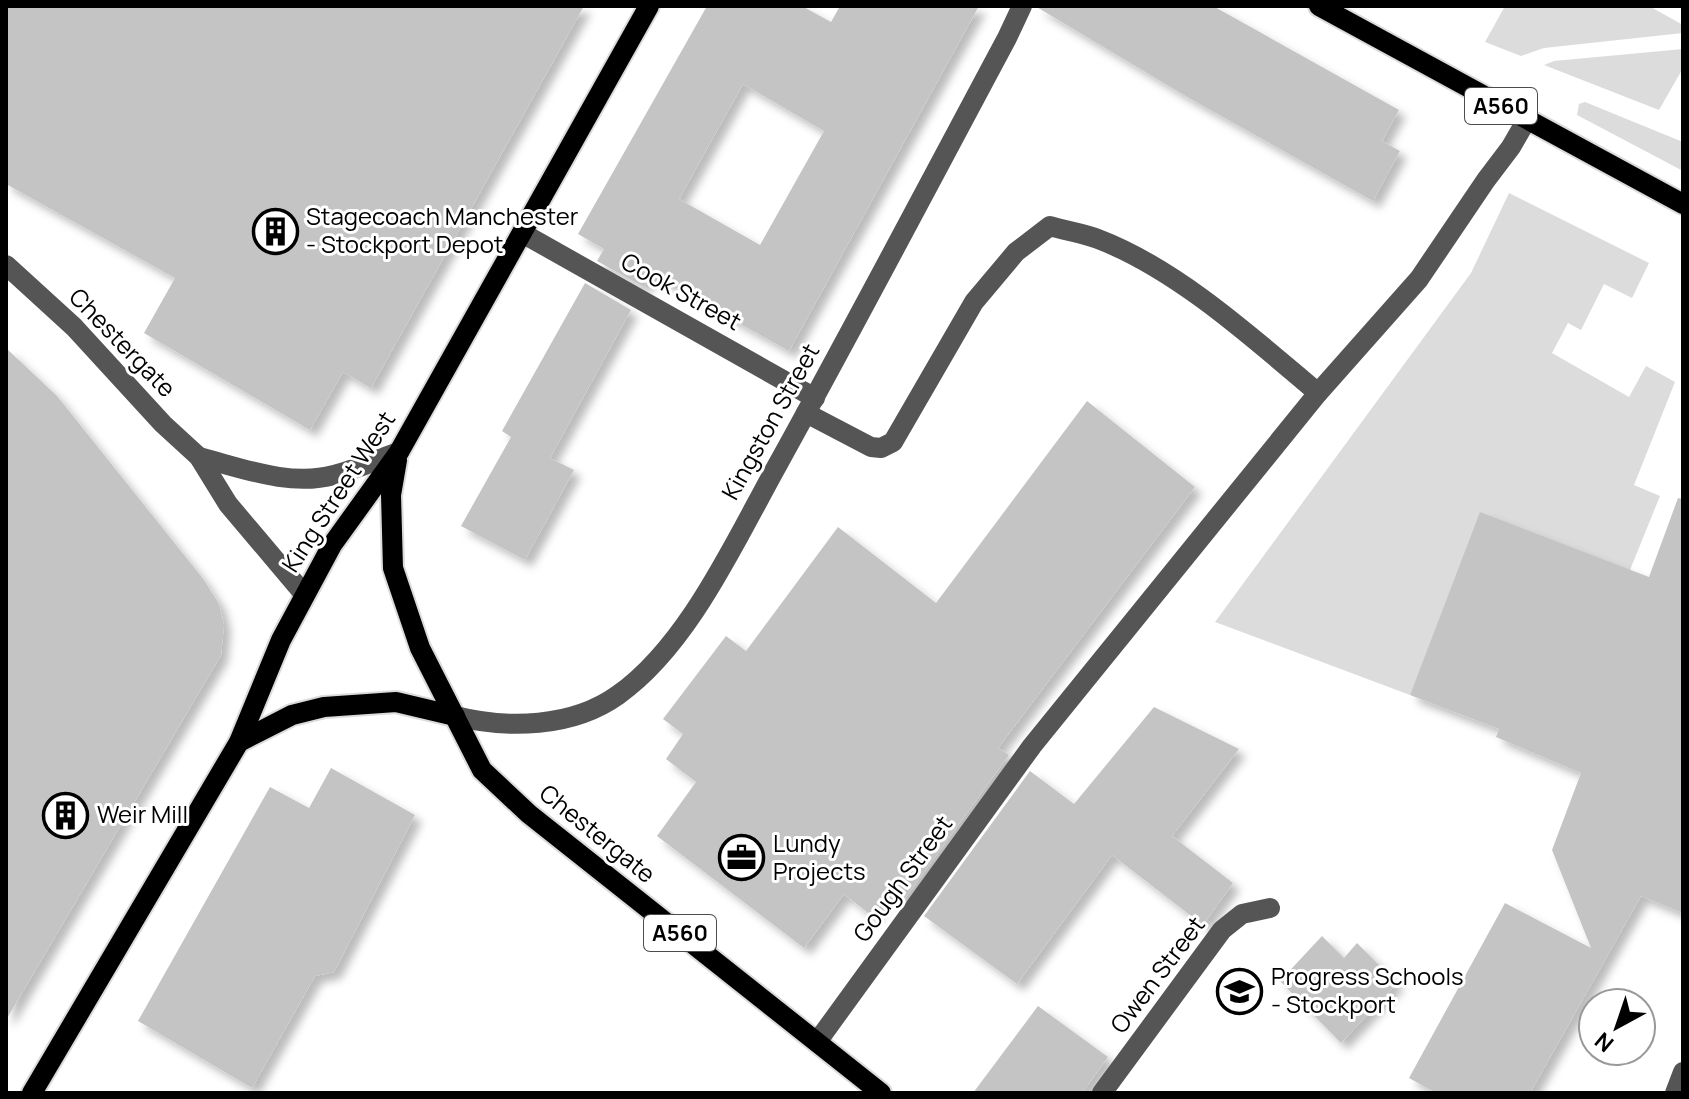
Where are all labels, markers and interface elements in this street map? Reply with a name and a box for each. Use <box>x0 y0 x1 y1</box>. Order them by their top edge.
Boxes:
road number: A560 <box>1465 88 1537 124</box>
place label: Stagecoach Manchester - Stockport Depot <box>306 199 579 260</box>
building icon: Stagecoach Manchester - Stockport Depot <box>251 207 299 255</box>
street label: Cook Street <box>616 244 748 337</box>
street label: Chestergate <box>63 280 184 404</box>
street label: Kingston Street <box>713 337 826 505</box>
street label: King Street West <box>273 404 402 578</box>
street label: Chestergate <box>533 776 663 890</box>
building icon: Weir Mill <box>42 791 90 839</box>
place label: Weir Mill <box>97 797 188 830</box>
street label: Gough Street <box>845 808 959 948</box>
place label: Lundy Projects <box>773 826 866 887</box>
office icon: Lundy Projects <box>718 834 766 882</box>
street label: Owen Street <box>1102 909 1212 1039</box>
road number: A560 <box>644 915 716 951</box>
place label: Progress Schools - Stockport <box>1271 959 1464 1020</box>
school or university icon: Progress Schools - Stockport <box>1216 967 1264 1015</box>
north arrow <box>1577 987 1657 1067</box>
text: N <box>1588 1026 1620 1059</box>

